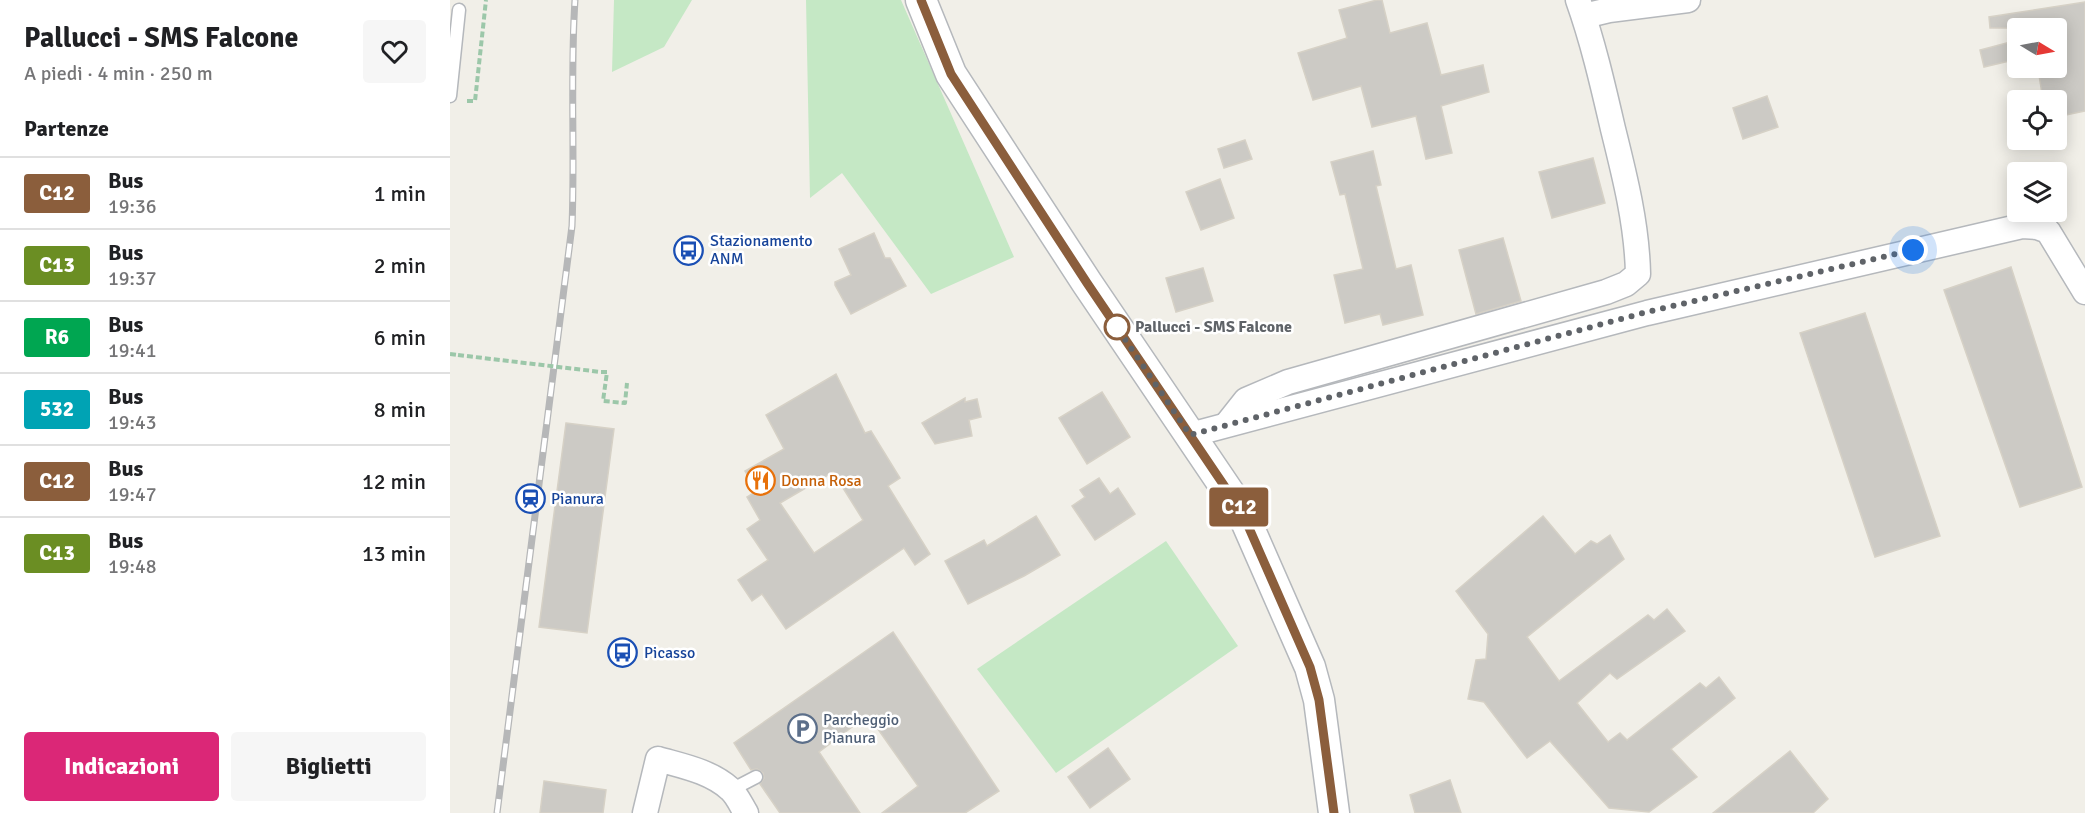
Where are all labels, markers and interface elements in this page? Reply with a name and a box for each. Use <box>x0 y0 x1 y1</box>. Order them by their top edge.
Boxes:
north arrow <box>2007 18 2067 78</box>
map controls <box>2007 18 2067 222</box>
button: heart <box>363 20 426 83</box>
text: Pallucci - SMS Falcone <box>24 21 298 55</box>
text: A piedi · 4 min · 250 m <box>24 61 213 86</box>
button: locate <box>2007 90 2067 150</box>
text: Partenze <box>24 115 109 142</box>
button: layers <box>2007 162 2067 222</box>
text: Bus <box>108 167 143 194</box>
text: C12 <box>39 180 75 206</box>
text: 1 min <box>374 180 426 207</box>
text: 19:36 <box>108 194 157 219</box>
place label: Stazionamento ANM <box>710 231 813 269</box>
bus stop icon: Stazionamento ANM <box>673 234 705 266</box>
your location <box>1898 235 1928 265</box>
text: Bus <box>108 239 143 266</box>
text: C13 <box>39 252 75 278</box>
text: 2 min <box>374 252 426 279</box>
text: 19:37 <box>108 266 157 291</box>
text: Bus <box>108 311 143 338</box>
marker: Pallucci - SMS Falcone <box>1104 314 1130 340</box>
place label: Pallucci - SMS Falcone <box>1135 317 1292 337</box>
text: R6 <box>45 324 69 350</box>
text: 6 min <box>374 324 426 351</box>
text: 19:41 <box>108 338 157 363</box>
text: Bus <box>108 383 143 410</box>
text: 532 <box>40 396 74 422</box>
text: 8 min <box>374 396 426 423</box>
text: 19:43 <box>108 410 157 435</box>
text: Bus <box>108 455 143 482</box>
restaurant icon: Donna Rosa <box>744 465 776 497</box>
text: C12 <box>39 468 75 494</box>
text: 12 min <box>362 468 426 495</box>
place label: Donna Rosa <box>781 471 862 491</box>
text: 19:47 <box>108 482 157 507</box>
station icon: Pianura <box>514 483 546 515</box>
line badge: C12 <box>1204 488 1274 526</box>
place label: Pianura <box>551 489 604 509</box>
text: C12 <box>1221 494 1257 520</box>
text: Bus <box>108 527 143 554</box>
text: C13 <box>39 540 75 566</box>
text: 13 min <box>362 540 426 567</box>
text: 19:48 <box>108 554 157 579</box>
bus stop icon: Picasso <box>607 637 639 669</box>
place label: Picasso <box>644 643 695 663</box>
place label: Parcheggio Pianura <box>823 710 899 748</box>
parking icon: Parcheggio Pianura <box>786 713 818 745</box>
button: Indicazioni <box>24 732 219 801</box>
button: Biglietti <box>231 732 426 801</box>

